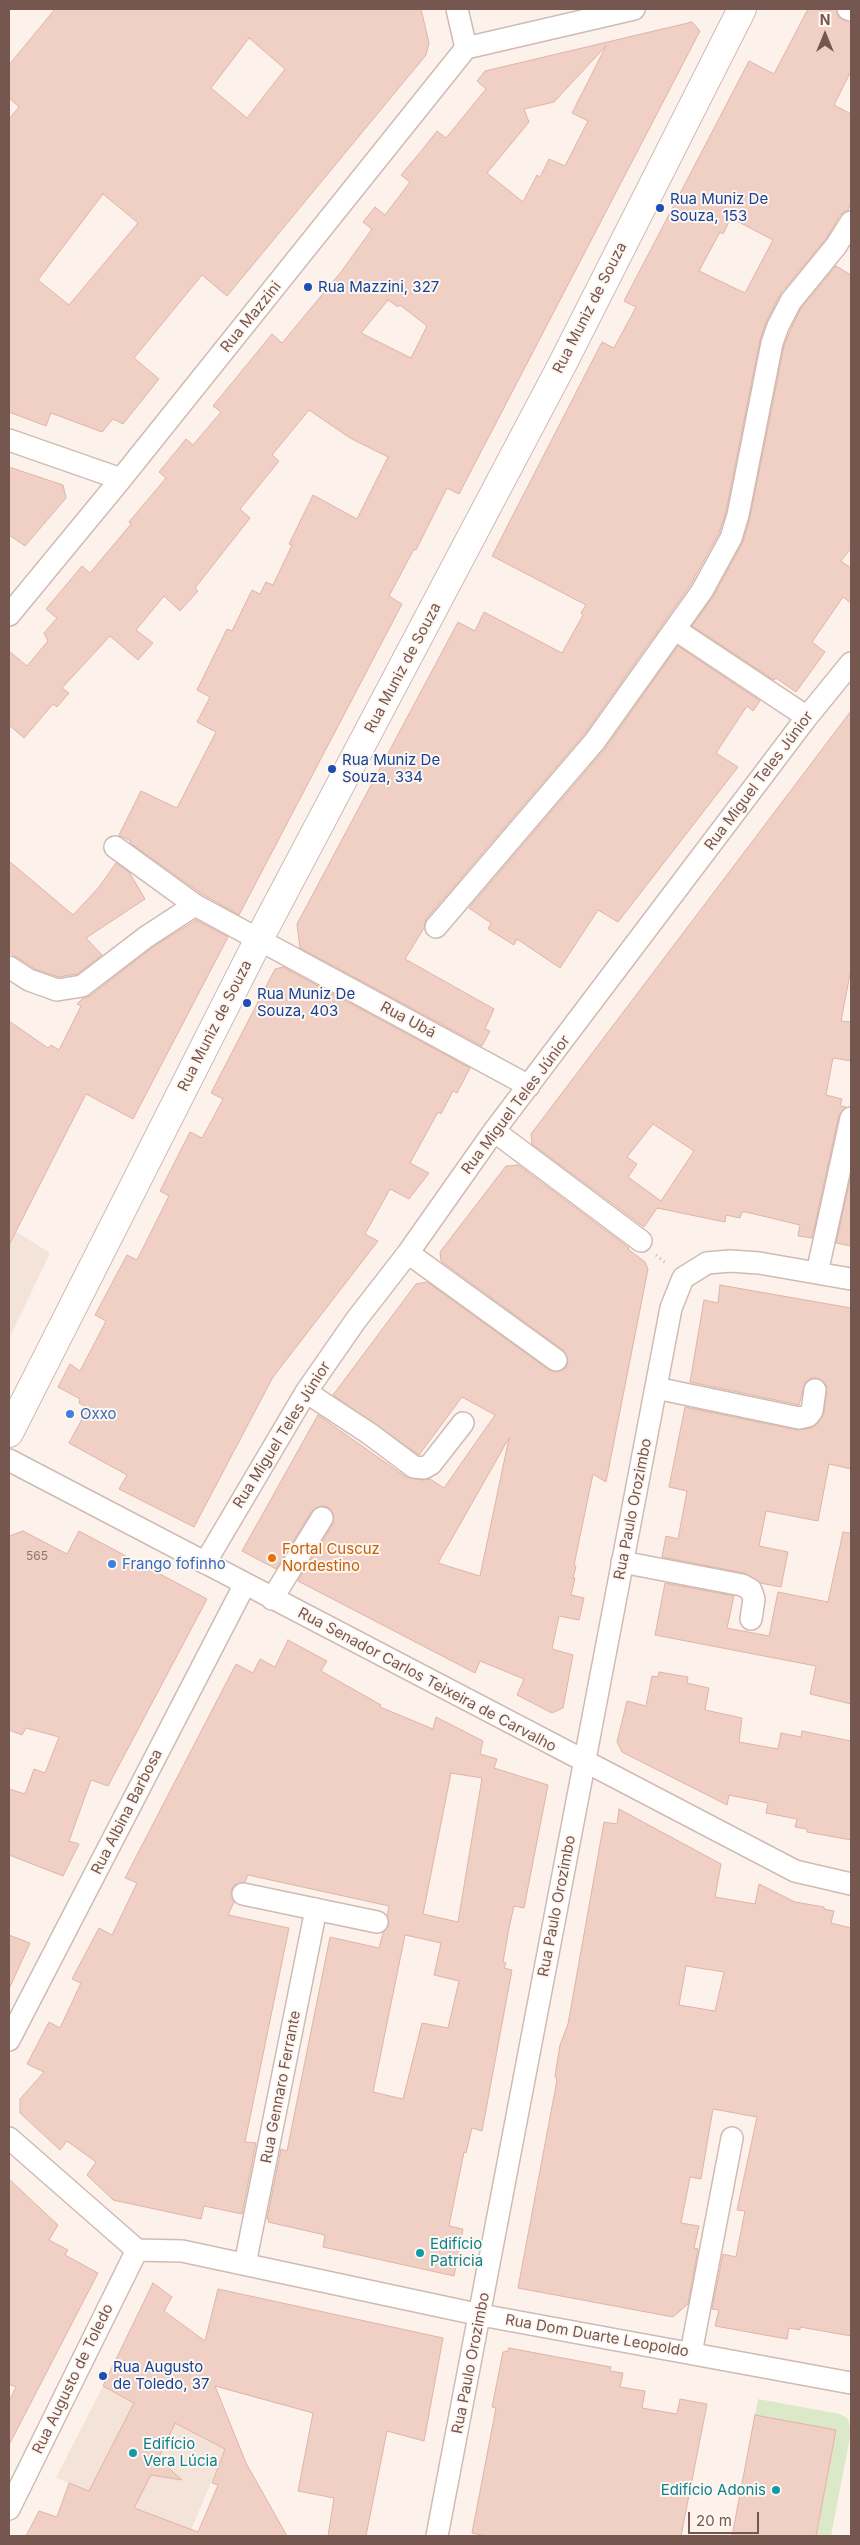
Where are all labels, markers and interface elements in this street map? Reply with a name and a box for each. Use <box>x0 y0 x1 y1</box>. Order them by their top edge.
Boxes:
north arrow <box>800 10 850 60</box>
text: N <box>820 11 830 28</box>
place label: Rua Muniz De Souza, 153 <box>670 190 768 225</box>
marker: Rua Muniz De Souza, 153 <box>654 202 666 214</box>
street label: Rua Muniz de Souza <box>549 239 631 377</box>
street label: Rua Mazzini <box>217 278 285 356</box>
place label: Rua Mazzini, 327 <box>318 278 439 296</box>
marker: Rua Mazzini, 327 <box>302 281 314 293</box>
street label: Rua Muniz de Souza <box>361 600 445 736</box>
street label: Rua Miguel Teles Júnior <box>701 708 817 854</box>
place label: Rua Muniz De Souza, 334 <box>342 751 440 786</box>
marker: Rua Muniz De Souza, 334 <box>326 763 338 775</box>
street label: Rua Muniz de Souza <box>174 957 256 1095</box>
place label: Rua Muniz De Souza, 403 <box>257 985 355 1020</box>
marker: Rua Muniz De Souza, 403 <box>241 997 253 1009</box>
street label: Rua Ubá <box>377 998 439 1042</box>
street label: Rua Miguel Teles Júnior <box>458 1032 574 1178</box>
street label: Rua Miguel Teles Júnior <box>229 1358 335 1512</box>
place label: Oxxo <box>80 1405 117 1423</box>
marker: Oxxo <box>64 1408 76 1420</box>
street label: Rua Paulo Orozimbo <box>610 1437 656 1581</box>
place label: Fortal Cuscuz Nordestino <box>282 1540 380 1575</box>
house number: 565 <box>26 1549 48 1563</box>
marker: Fortal Cuscuz Nordestino <box>266 1552 278 1564</box>
place label: Frango fofinho <box>122 1555 226 1573</box>
marker: Frango fofinho <box>106 1558 118 1570</box>
street label: Rua Senador Carlos Teixeira de Carvalho <box>295 1604 559 1756</box>
street label: Rua Albina Barbosa <box>88 1746 166 1878</box>
street label: Rua Paulo Orozimbo <box>534 1834 580 1978</box>
street label: Rua Gennaro Ferrante <box>257 2009 305 2165</box>
place label: Edifício Patricia <box>430 2235 483 2270</box>
marker: Edifício Patricia <box>414 2247 426 2259</box>
street label: Rua Paulo Orozimbo <box>448 2291 494 2435</box>
street label: Rua Augusto de Toledo <box>29 2301 117 2457</box>
street label: Rua Dom Duarte Leopoldo <box>504 2311 690 2361</box>
place label: Rua Augusto de Toledo, 37 <box>113 2358 210 2393</box>
marker: Rua Augusto de Toledo, 37 <box>97 2370 109 2382</box>
place label: Edifício Vera Lúcia <box>143 2435 218 2470</box>
marker: Edifício Vera Lúcia <box>127 2447 139 2459</box>
place label: Edifício Adonis <box>661 2481 766 2499</box>
marker: Edifício Adonis <box>770 2484 782 2496</box>
scale bar <box>690 2502 761 2534</box>
text: 20 m <box>696 2511 732 2530</box>

